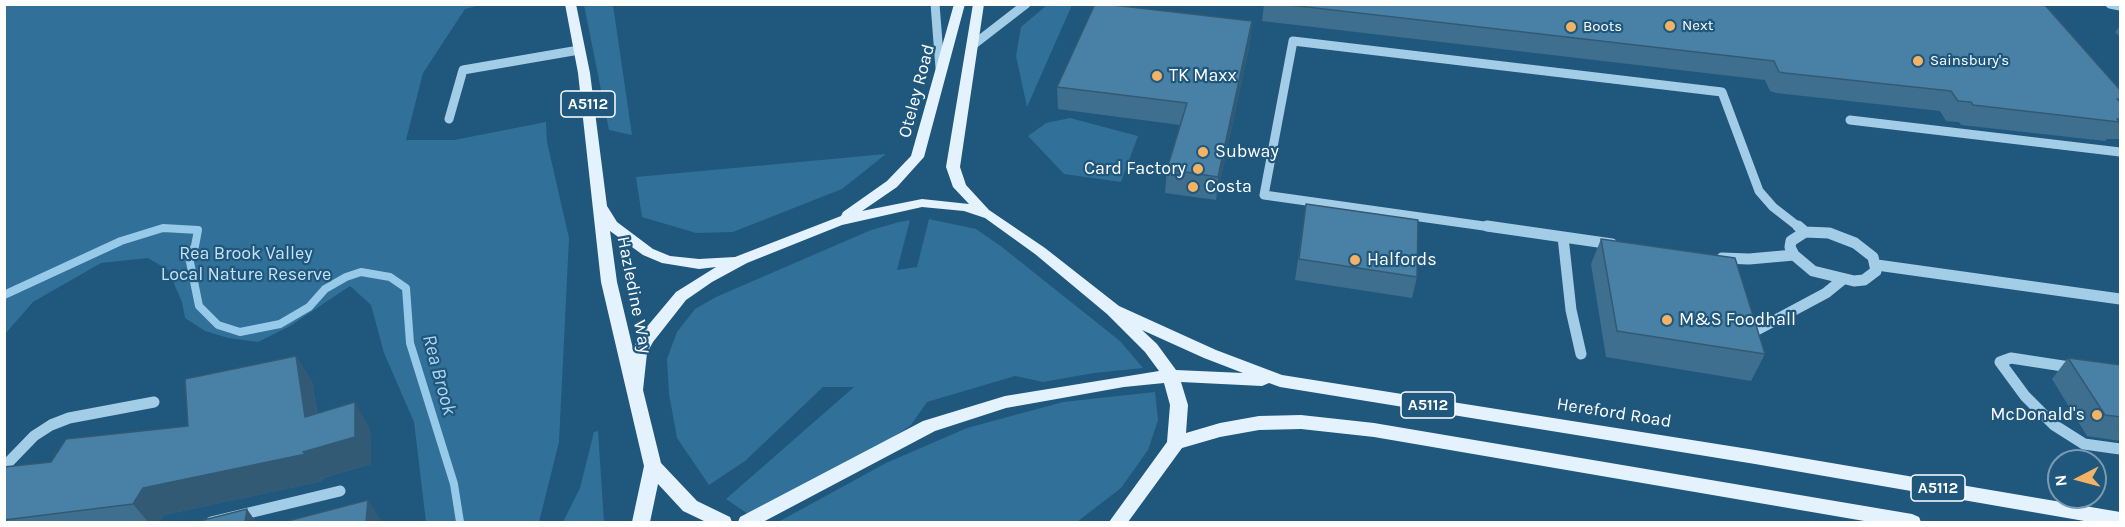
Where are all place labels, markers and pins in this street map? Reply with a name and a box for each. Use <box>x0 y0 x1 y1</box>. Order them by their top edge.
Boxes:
place label: Next <box>1682 17 1713 35</box>
place label: Boots <box>1583 18 1622 36</box>
marker: Next <box>1663 19 1677 33</box>
marker: Boots <box>1564 20 1578 34</box>
place label: Sainsbury's <box>1930 52 2009 70</box>
marker: Sainsbury's <box>1911 54 1925 68</box>
place label: TK Maxx <box>1169 65 1237 87</box>
marker: TK Maxx <box>1150 69 1164 83</box>
place label: Subway <box>1215 141 1279 163</box>
marker: Subway <box>1196 145 1210 159</box>
place label: Card Factory <box>1084 158 1186 180</box>
marker: Card Factory <box>1191 162 1205 176</box>
place label: Costa <box>1205 176 1252 198</box>
marker: Costa <box>1186 180 1200 194</box>
place label: Halfords <box>1367 249 1437 271</box>
marker: Halfords <box>1348 253 1362 267</box>
place label: M&S Foodhall <box>1679 309 1796 331</box>
marker: M&S Foodhall <box>1660 313 1674 327</box>
place label: McDonald's <box>1990 404 2085 426</box>
marker: McDonald's <box>2090 408 2104 422</box>

